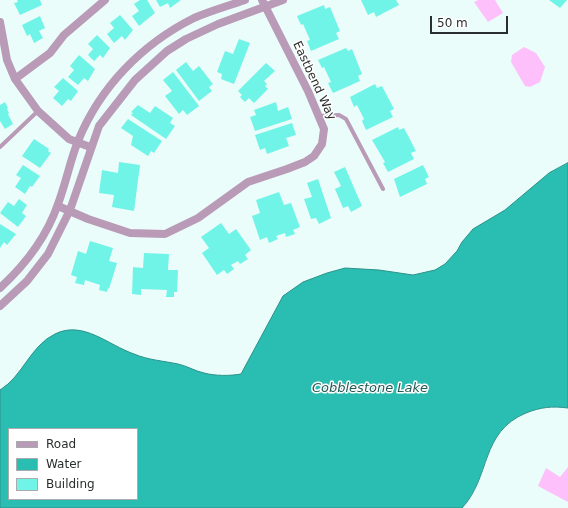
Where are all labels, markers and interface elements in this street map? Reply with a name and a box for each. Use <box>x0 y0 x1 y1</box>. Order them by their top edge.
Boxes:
scale bar <box>432 8 510 34</box>
text: 50 m <box>437 16 468 30</box>
street label: Eastbend Way <box>289 39 339 123</box>
water label: Cobblestone Lake <box>312 381 428 397</box>
legend <box>8 428 138 500</box>
text: Road <box>46 437 76 451</box>
text: Water <box>46 457 81 471</box>
text: Building <box>46 477 95 491</box>

